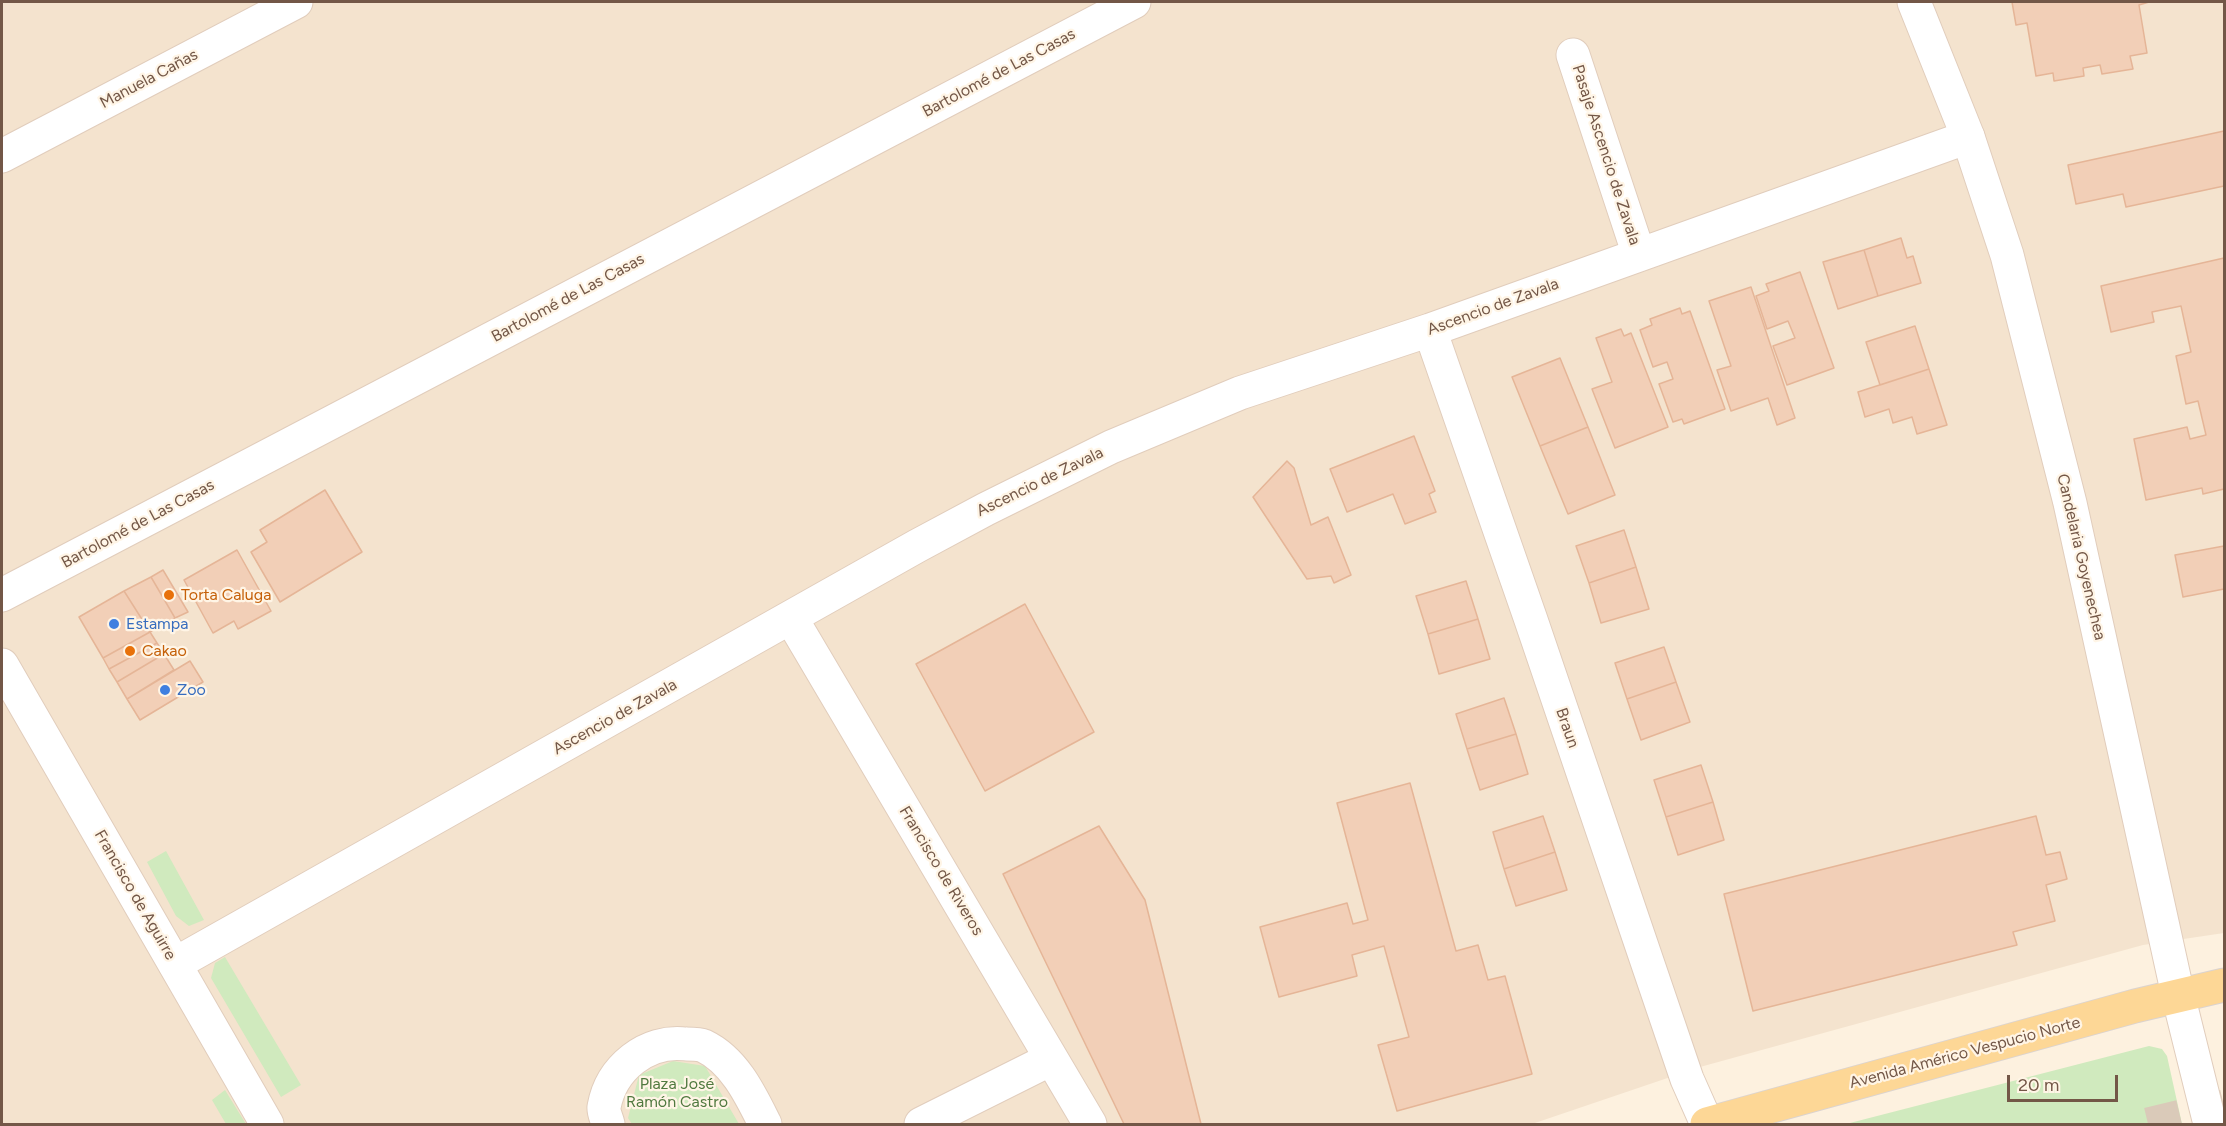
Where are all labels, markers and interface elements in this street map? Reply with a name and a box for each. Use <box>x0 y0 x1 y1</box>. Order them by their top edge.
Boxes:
street label: Bartolomé de Las Casas <box>919 25 1079 121</box>
street label: Manuela Cañas <box>97 45 201 113</box>
street label: Pasaje Ascencio de Zavala <box>1568 62 1644 248</box>
street label: Bartolomé de Las Casas <box>488 250 648 346</box>
street label: Ascencio de Zavala <box>1425 274 1561 340</box>
street label: Ascencio de Zavala <box>974 443 1106 521</box>
street label: Candelaria Goyenechea <box>2053 472 2109 642</box>
street label: Bartolomé de Las Casas <box>58 476 218 572</box>
place label: Torta Caluga <box>181 585 271 605</box>
marker: Torta Caluga <box>162 588 176 602</box>
place label: Estampa <box>126 614 188 634</box>
marker: Estampa <box>107 617 121 631</box>
place label: Cakao <box>142 641 187 661</box>
marker: Cakao <box>123 644 137 658</box>
street label: Ascencio de Zavala <box>550 675 680 759</box>
place label: Zoo <box>177 680 206 700</box>
marker: Zoo <box>158 683 172 697</box>
street label: Braun <box>1551 705 1583 751</box>
street label: Francisco de Riveros <box>895 803 987 939</box>
street label: Francisco de Aguirre <box>90 826 180 964</box>
street label: Avenida Américo Vespucio Norte <box>1847 1013 2083 1093</box>
scale bar <box>2010 1063 2121 1101</box>
park label: Plaza José Ramón Castro <box>626 1074 728 1112</box>
text: 20 m <box>2018 1074 2059 1096</box>

